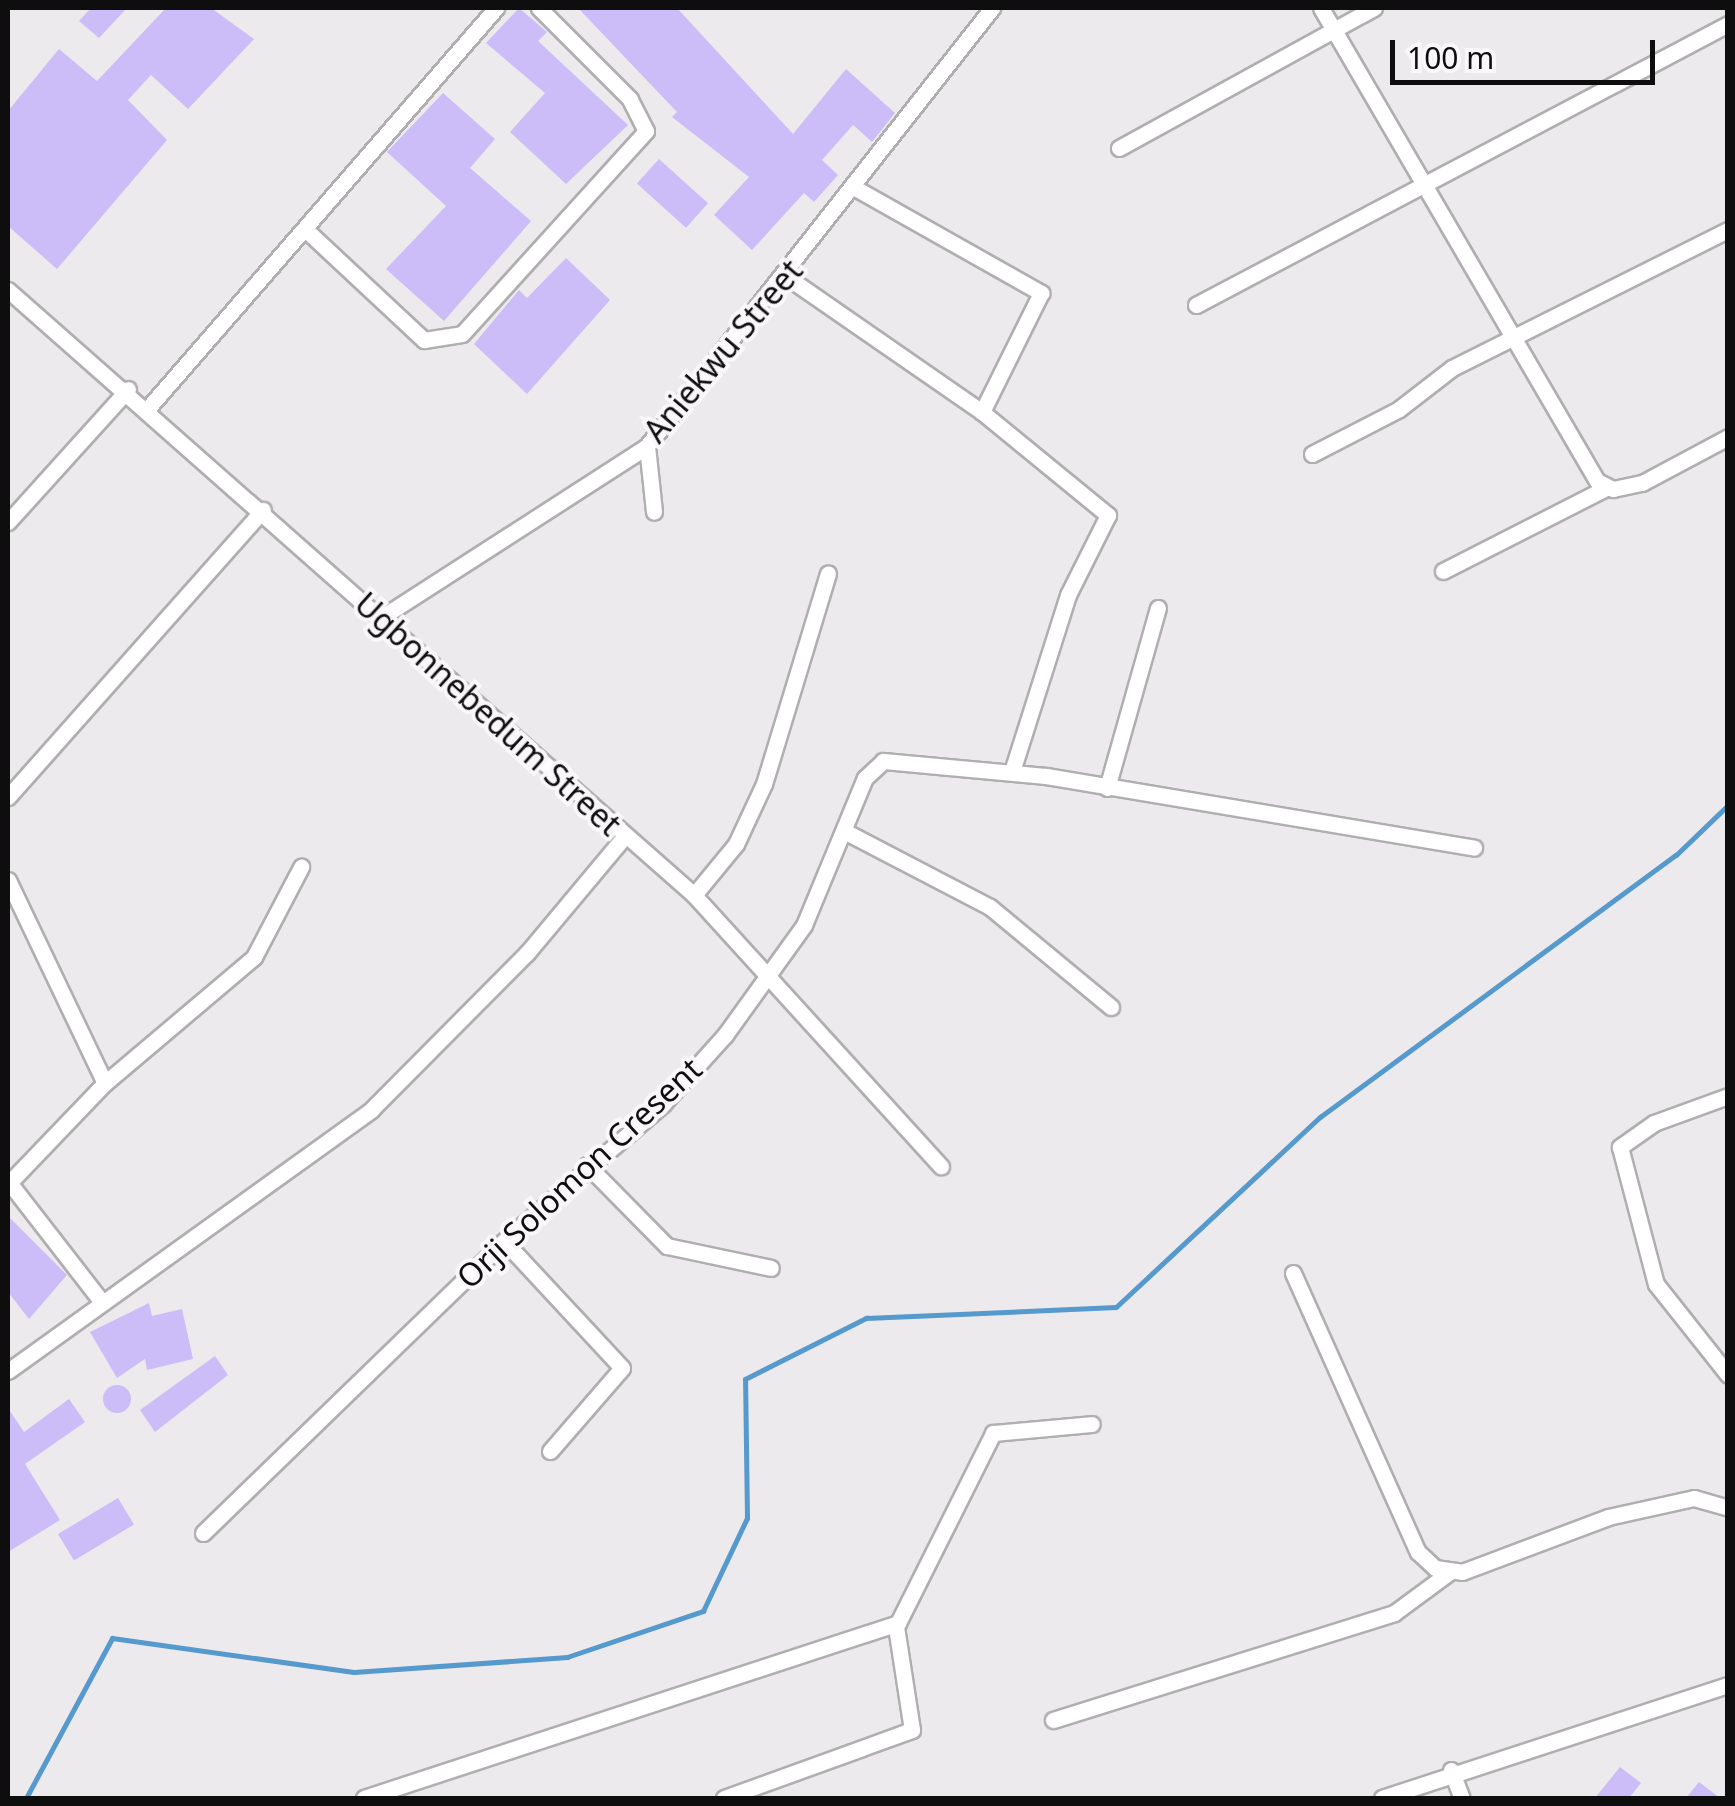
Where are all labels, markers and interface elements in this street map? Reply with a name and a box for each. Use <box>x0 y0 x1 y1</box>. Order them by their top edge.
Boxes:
scale bar <box>1395 20 1660 82</box>
text: 100 m <box>1407 37 1494 78</box>
street label: Aniekwu Street <box>636 252 810 450</box>
street label: Ugbonnebedum Street <box>347 584 629 844</box>
street label: Orji Solomon Cresent <box>449 1050 709 1296</box>

